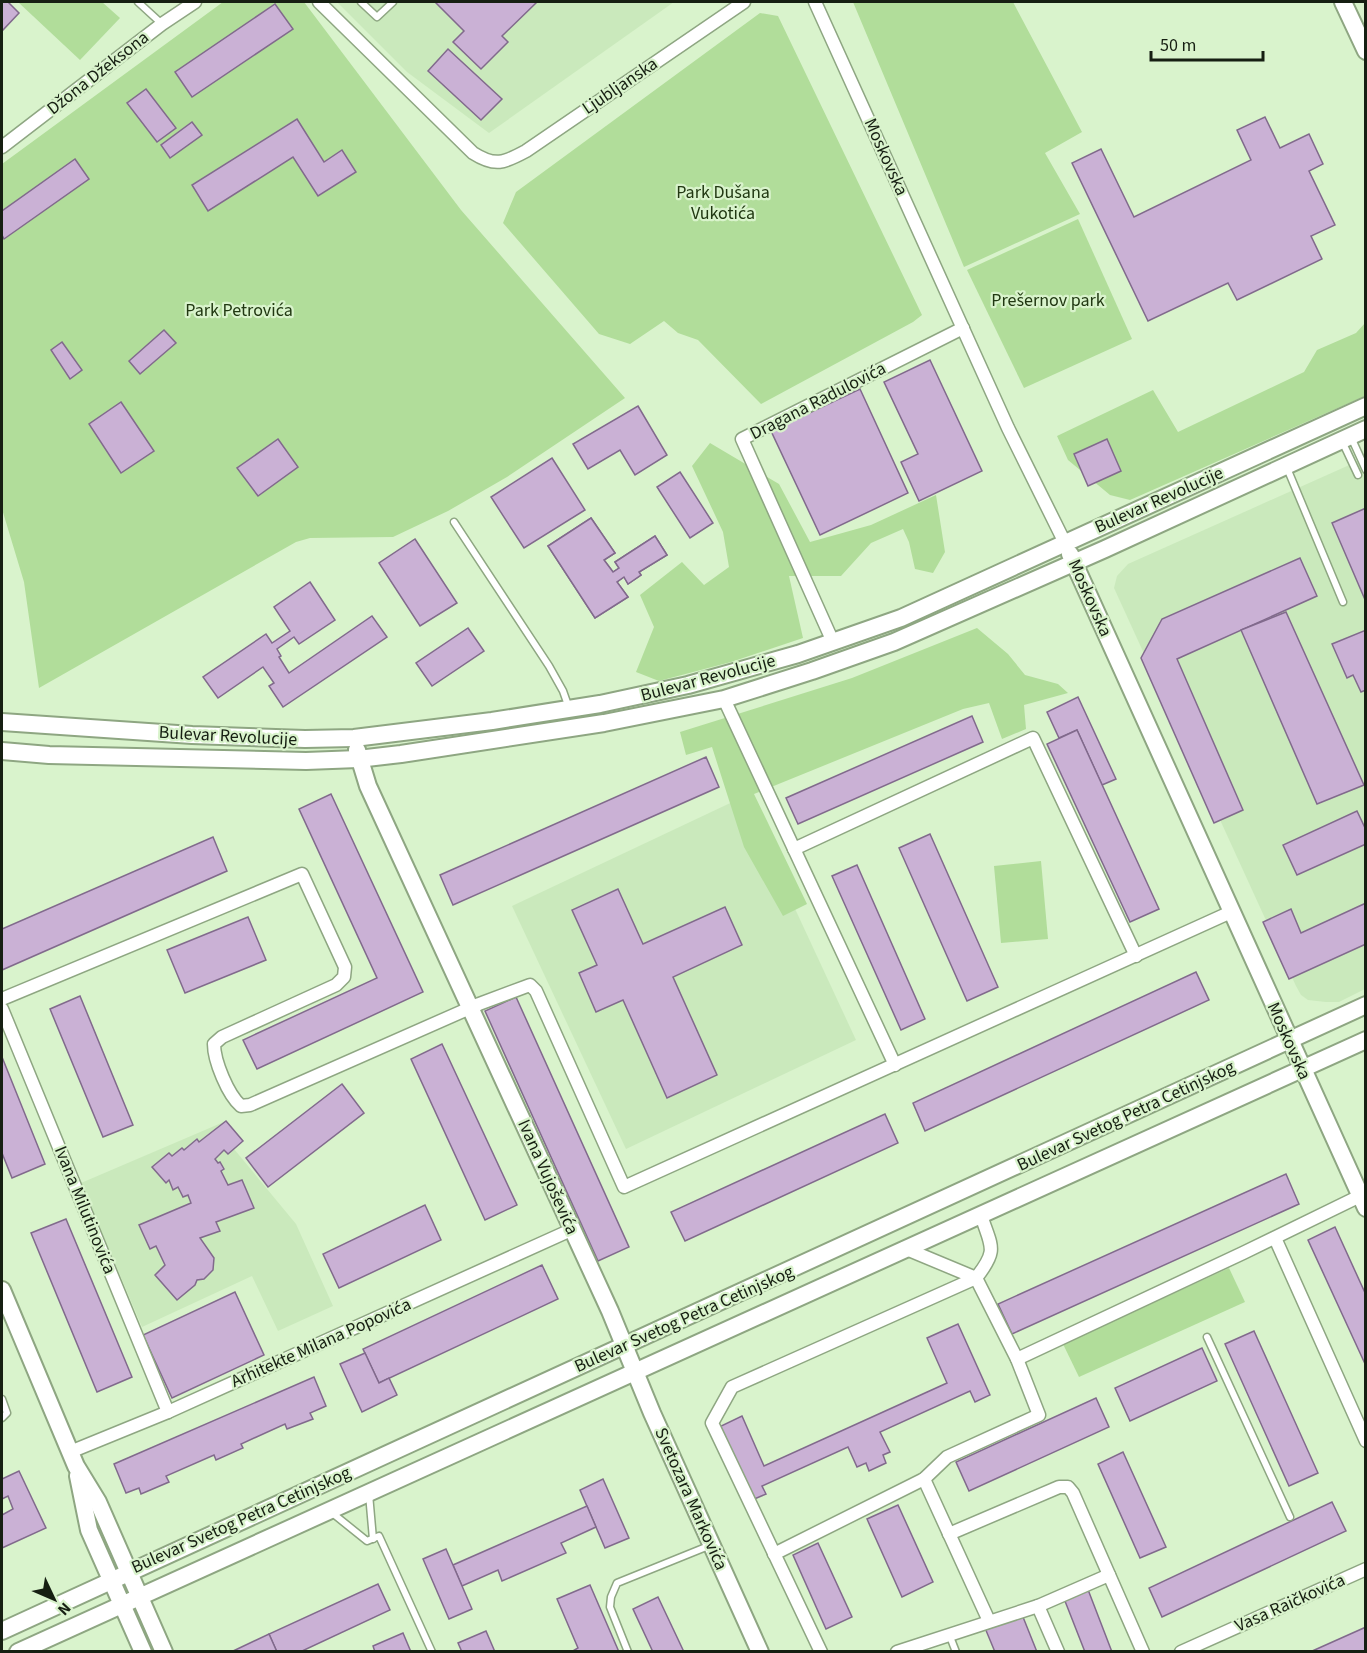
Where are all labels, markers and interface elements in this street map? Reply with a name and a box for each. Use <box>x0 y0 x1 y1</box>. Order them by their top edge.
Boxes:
scale bar <box>1151 24 1264 62</box>
street label: Džona Džeksona <box>42 25 154 121</box>
text: 50 m <box>1160 33 1196 58</box>
street label: Ljubljanska <box>577 51 663 121</box>
street label: Moskovska <box>858 114 914 200</box>
park label: Park Dušana Vukotića <box>676 180 770 226</box>
park label: Prešernov park <box>991 288 1105 313</box>
park label: Park Petrovića <box>185 298 293 323</box>
street label: Dragana Radulovića <box>746 356 890 446</box>
street label: Bulevar Revolucije <box>1091 460 1227 540</box>
street label: Moskovska <box>1062 555 1118 641</box>
street label: Bulevar Revolucije <box>638 648 778 708</box>
street label: Bulevar Revolucije <box>158 720 298 752</box>
street label: Moskovska <box>1261 998 1317 1084</box>
street label: Bulevar Svetog Petra Cetinjskog <box>1013 1054 1239 1178</box>
street label: Ivana Vujoševića <box>511 1115 585 1239</box>
street label: Ivana Milutinovića <box>48 1142 122 1278</box>
street label: Bulevar Svetog Petra Cetinjskog <box>570 1259 798 1379</box>
street label: Arhitekte Milana Popovića <box>227 1292 415 1394</box>
street label: Svetozara Markovića <box>648 1424 734 1574</box>
street label: Bulevar Svetog Petra Cetinjskog <box>127 1460 355 1580</box>
street label: Vasa Raičkovića <box>1231 1568 1349 1638</box>
north arrow <box>24 1569 84 1629</box>
text: N <box>52 1597 76 1620</box>

